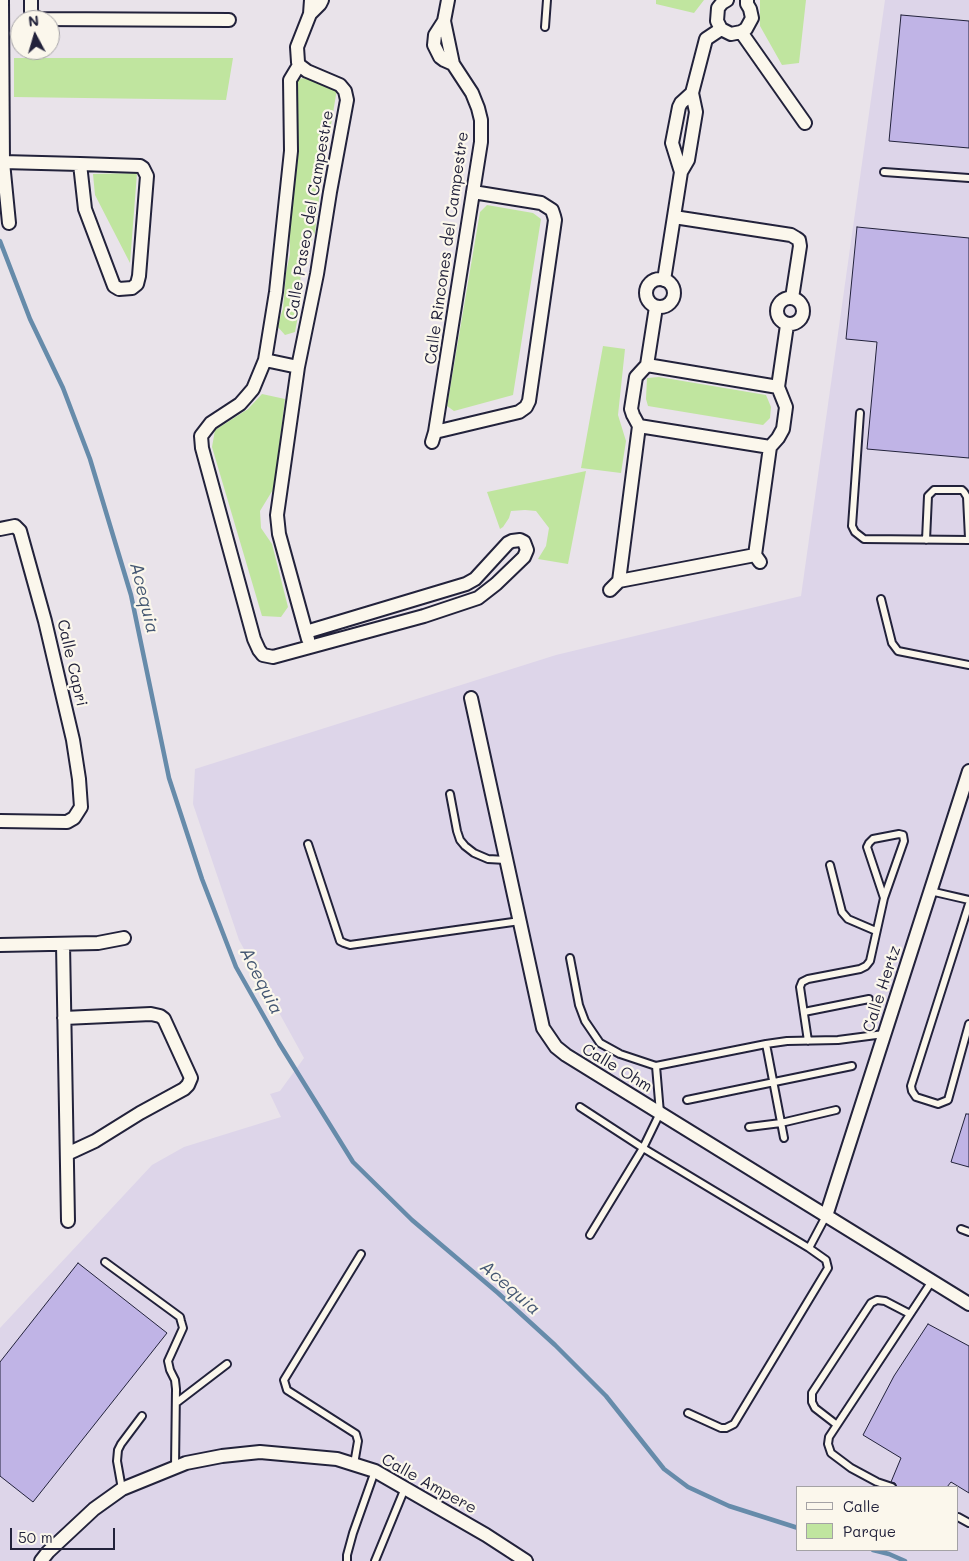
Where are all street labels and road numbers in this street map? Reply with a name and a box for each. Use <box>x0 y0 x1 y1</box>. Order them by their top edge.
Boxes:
street label: Calle Paseo del Campestre <box>282 109 338 321</box>
street label: Calle Rincones del Campestre <box>421 130 473 366</box>
street label: Calle Capri <box>53 618 91 708</box>
street label: Calle Hertz <box>859 943 905 1035</box>
street label: Calle Ohm <box>578 1039 656 1097</box>
street label: Calle Ampere <box>378 1450 480 1518</box>

